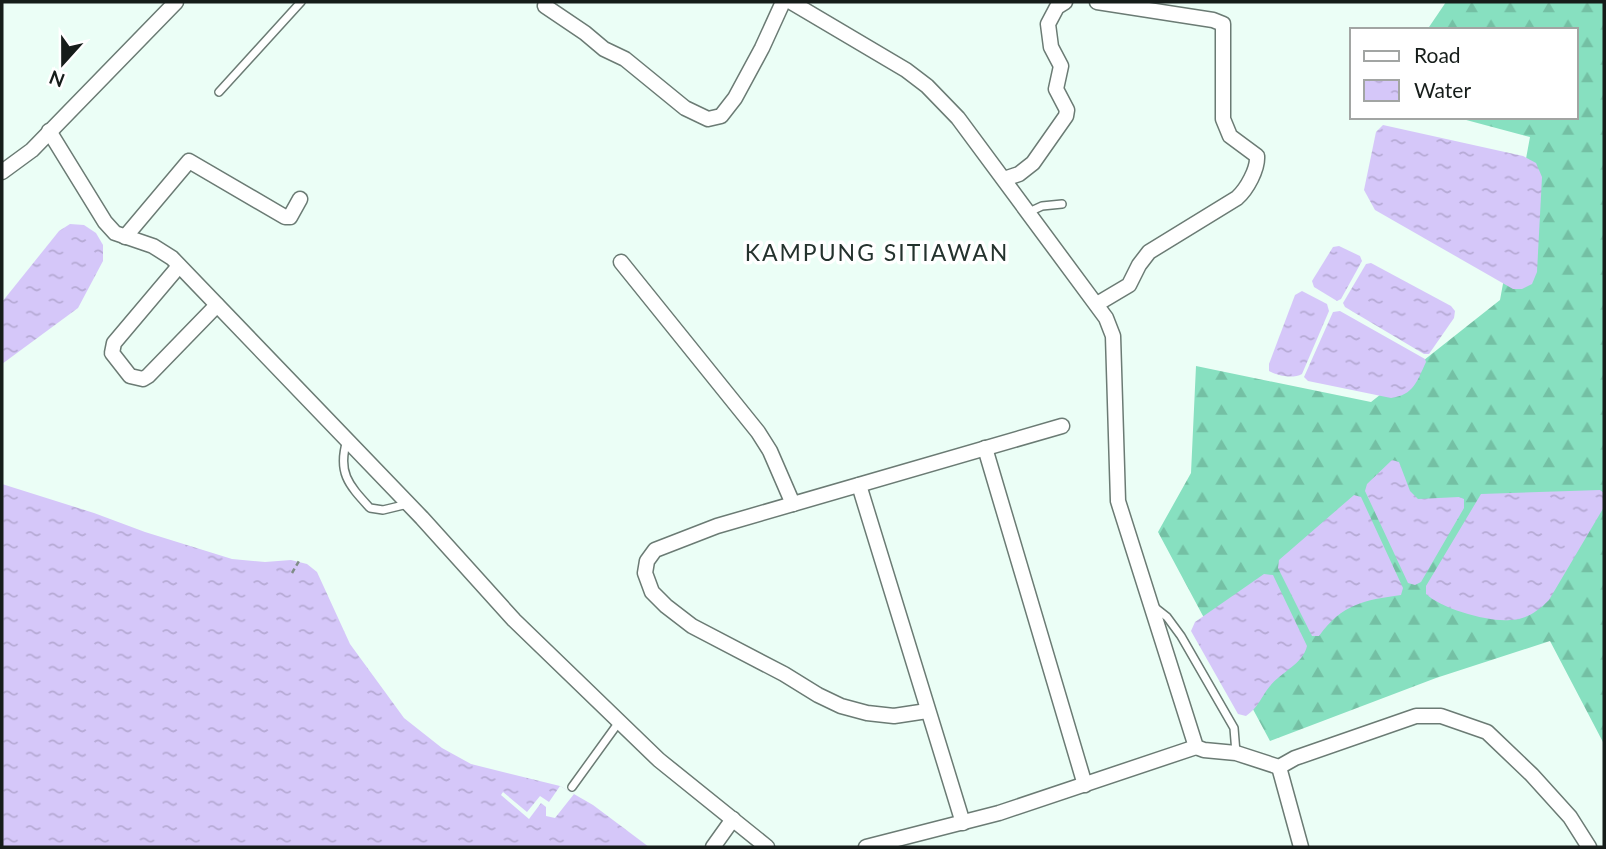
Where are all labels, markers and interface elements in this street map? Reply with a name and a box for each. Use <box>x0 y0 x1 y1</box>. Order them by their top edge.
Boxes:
north arrow <box>28 28 98 98</box>
legend <box>1350 28 1578 119</box>
text: Road <box>1414 42 1461 67</box>
text: N <box>46 66 68 93</box>
text: Water <box>1414 77 1471 102</box>
district label: KAMPUNG SITIAWAN <box>745 238 1009 266</box>

